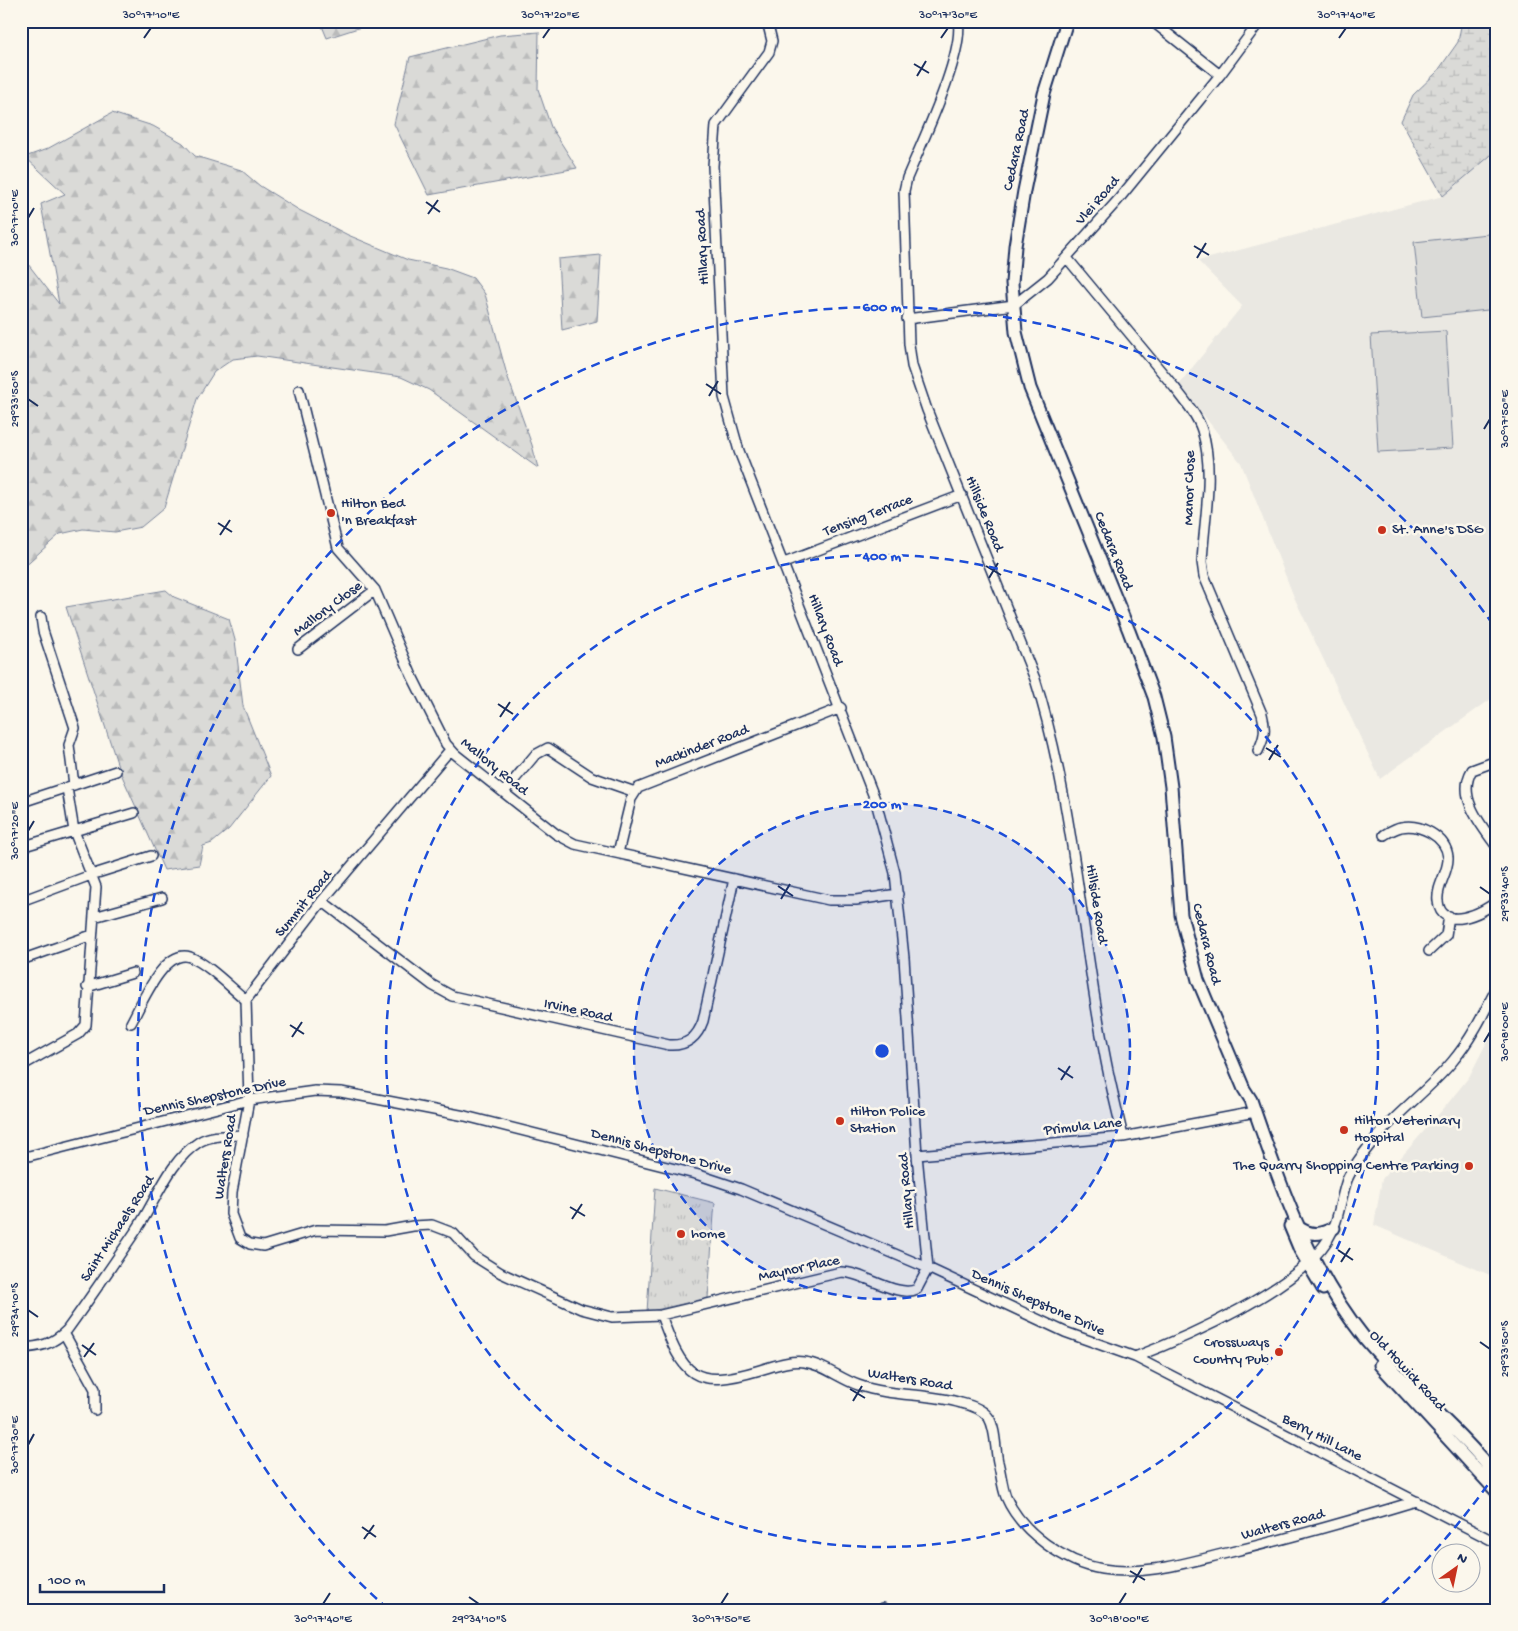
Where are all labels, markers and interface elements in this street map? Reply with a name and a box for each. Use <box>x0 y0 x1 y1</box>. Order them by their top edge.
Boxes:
text: 30°17'10"E <box>122 9 180 23</box>
text: 30°17'20"E <box>520 9 579 23</box>
text: 30°17'30"E <box>918 9 978 23</box>
text: 30°17'40"E <box>1316 9 1375 23</box>
street label: Cedara Road <box>1000 106 1035 192</box>
street label: Vlei Road <box>1071 172 1125 230</box>
text: 30°17'10"E <box>9 189 23 247</box>
street label: Hillary Road <box>692 208 714 285</box>
text: 600 m <box>863 299 902 317</box>
text: 29°33'50"S <box>9 370 23 427</box>
text: 30°17'50"E <box>1499 389 1513 449</box>
street label: Manor Close <box>1180 450 1200 526</box>
street label: Hillside Road <box>961 474 1008 556</box>
street label: Tensing Terrace <box>820 491 915 542</box>
place label: Hilton Bed 'n Breakfast <box>341 495 418 530</box>
marker: Hilton Bed 'n Breakfast <box>325 507 337 519</box>
street label: Cedara Road <box>1089 509 1137 594</box>
place label: St. Anne's DSG <box>1392 521 1484 539</box>
marker: St. Anne's DSG <box>1376 524 1388 536</box>
text: 400 m <box>862 548 902 566</box>
street label: Mallory Close <box>290 577 366 641</box>
street label: Hillary Road <box>803 591 847 670</box>
street label: Mackinder Road <box>653 720 753 773</box>
street label: Mallory Road <box>456 734 533 801</box>
text: 200 m <box>863 796 902 814</box>
text: 30°17'20"E <box>9 802 23 861</box>
street label: Hillside Road <box>1081 863 1111 946</box>
street label: Summit Road <box>272 866 337 941</box>
text: 29°33'40"S <box>1499 866 1513 922</box>
street label: Cedara Road <box>1187 902 1225 988</box>
street label: Irvine Road <box>542 995 615 1027</box>
text: 30°18'00"E <box>1499 1002 1513 1063</box>
centre of rings <box>873 1042 891 1060</box>
street label: Dennis Shepstone Drive <box>141 1073 288 1121</box>
place label: Hilton Police Station <box>850 1103 925 1138</box>
street label: Walters Road <box>210 1112 242 1201</box>
place label: Hilton Veterinary Hospital <box>1354 1112 1461 1147</box>
street label: Primula Lane <box>1042 1114 1123 1140</box>
marker: Hilton Police Station <box>834 1115 846 1127</box>
street label: Dennis Shepstone Drive <box>588 1124 733 1179</box>
marker: Hilton Veterinary Hospital <box>1338 1124 1350 1136</box>
street label: Hillary Road <box>895 1151 919 1230</box>
place label: The Quarry Shopping Centre Parking <box>1233 1157 1459 1175</box>
marker: The Quarry Shopping Centre Parking <box>1463 1160 1475 1172</box>
street label: Saint Michaels Road <box>77 1171 160 1286</box>
place label: home <box>691 1225 725 1243</box>
marker: home <box>675 1228 687 1240</box>
street label: Maynor Place <box>757 1252 842 1286</box>
street label: Dennis Shepstone Drive <box>967 1265 1108 1341</box>
text: 29°34'10"S <box>9 1282 23 1337</box>
text: 29°33'50"S <box>1499 1320 1513 1377</box>
street label: Old Howick Road <box>1365 1327 1450 1416</box>
place label: Crossways Country Pub <box>1193 1334 1269 1369</box>
marker: Crossways Country Pub <box>1273 1346 1285 1358</box>
street label: Walters Road <box>866 1364 955 1396</box>
street label: Berry Hill Lane <box>1278 1410 1365 1466</box>
text: 30°17'30"E <box>9 1415 23 1475</box>
street label: Walters Road <box>1239 1505 1328 1545</box>
north arrow <box>1430 1544 1480 1594</box>
text: N <box>1453 1550 1470 1569</box>
scale bar <box>40 1561 164 1593</box>
text: 100 m <box>47 1572 86 1590</box>
text: 30°17'40"E <box>293 1613 352 1627</box>
text: 29°34'10"S <box>452 1613 507 1627</box>
text: 30°17'50"E <box>691 1613 751 1627</box>
text: 30°18'00"E <box>1089 1613 1149 1627</box>

